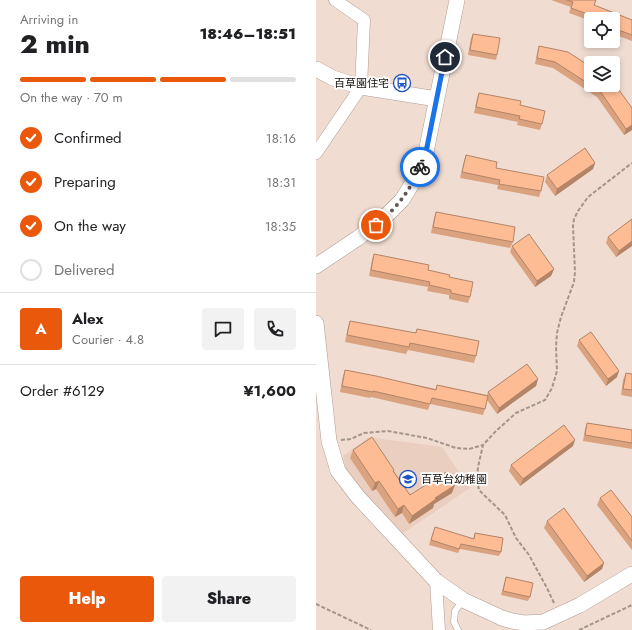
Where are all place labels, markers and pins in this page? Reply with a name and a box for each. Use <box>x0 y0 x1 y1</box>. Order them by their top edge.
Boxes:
pin <box>428 40 462 74</box>
bus stop icon: 百草園住宅 <box>392 73 412 93</box>
place label: 百草園住宅 <box>334 75 389 91</box>
pin <box>359 208 393 242</box>
school or university icon: 百草台幼稚園 <box>398 469 418 489</box>
place label: 百草台幼稚園 <box>421 471 487 487</box>

